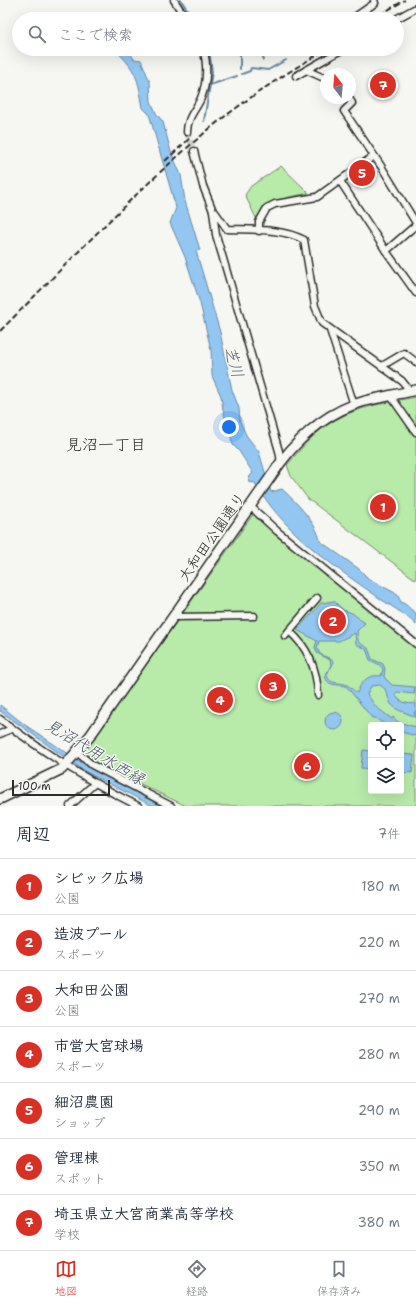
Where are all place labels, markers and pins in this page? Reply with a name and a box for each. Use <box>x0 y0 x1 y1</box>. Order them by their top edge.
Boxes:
pin: 7 <box>370 70 396 100</box>
pin: 5 <box>349 158 375 188</box>
pin: 1 <box>370 492 396 522</box>
pin: 2 <box>320 606 346 636</box>
pin: 3 <box>260 671 286 701</box>
pin: 4 <box>207 685 233 715</box>
pin: 6 <box>294 751 320 781</box>

